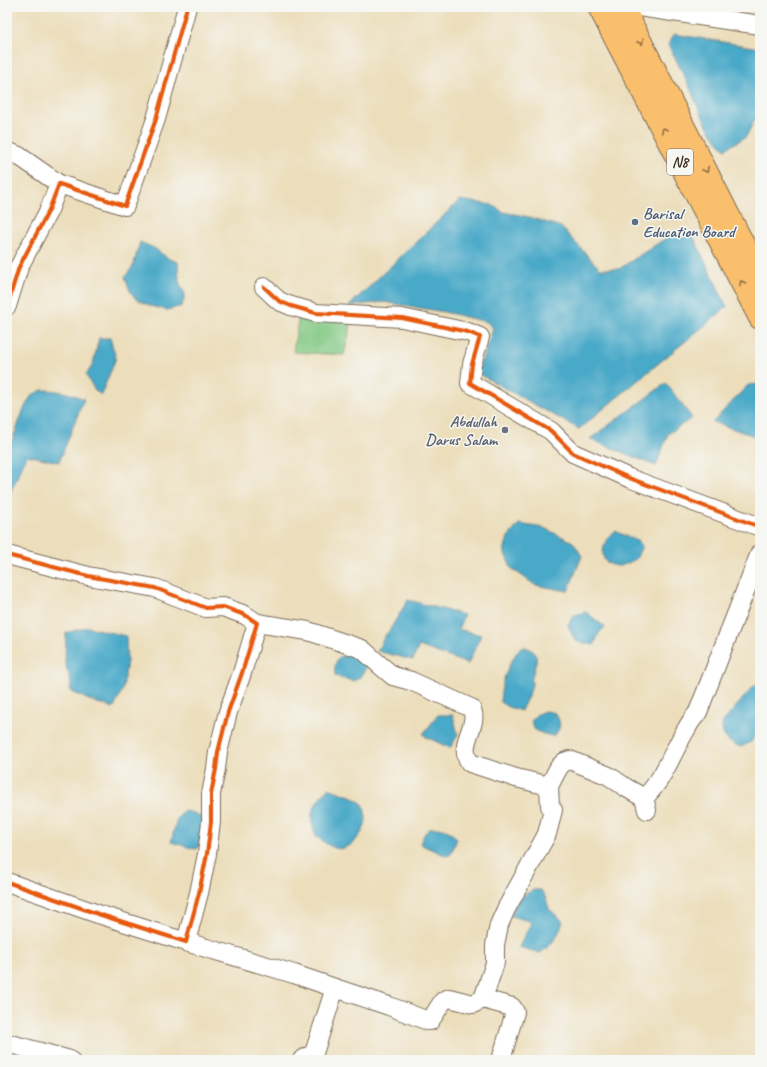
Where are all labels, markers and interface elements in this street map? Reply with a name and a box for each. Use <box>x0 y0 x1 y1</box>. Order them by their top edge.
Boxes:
one-way arrow <box>636 38 643 45</box>
one-way arrow <box>661 127 668 134</box>
road number: N8 <box>667 149 693 175</box>
one-way arrow <box>701 166 709 173</box>
place label: Barisal Education Board <box>643 204 737 242</box>
marker: Barisal Education Board <box>630 217 640 227</box>
one-way arrow <box>739 280 747 287</box>
place label: Abdullah Darus Salam <box>426 412 499 450</box>
marker: Abdullah Darus Salam <box>500 425 510 435</box>

